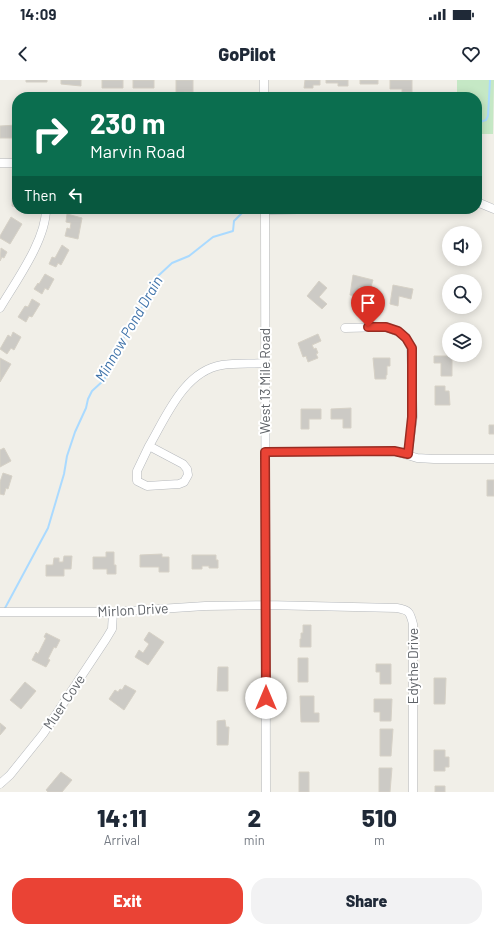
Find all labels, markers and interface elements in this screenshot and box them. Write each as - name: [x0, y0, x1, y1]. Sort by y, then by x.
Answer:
- text: 14:09: [20, 5, 56, 23]
- icon: back: [12, 43, 34, 65]
- text: GoPilot: [218, 43, 276, 65]
- icon: heart: [460, 43, 482, 65]
- text: 230 m: [90, 106, 165, 140]
- icon: right: [24, 108, 76, 160]
- text: Marvin Road: [90, 140, 185, 162]
- icon: left: [65, 184, 87, 206]
- text: Then: [24, 186, 57, 204]
- map controls: [442, 226, 482, 362]
- button: sound: [442, 226, 482, 266]
- water label: Minnow Pond Drain: [91, 272, 166, 385]
- button: search: [442, 274, 482, 314]
- pin: [351, 286, 385, 327]
- icon: arrive: [357, 292, 379, 314]
- button: layers: [442, 322, 482, 362]
- street label: West 13 Mile Road: [256, 328, 273, 434]
- street label: Mirlon Drive: [97, 599, 169, 620]
- street label: Edythe Drive: [404, 628, 421, 704]
- street label: Muer Cove: [39, 671, 88, 732]
- position arrow: [245, 677, 287, 719]
- text: 14:11: [97, 803, 147, 832]
- text: 2: [247, 803, 261, 832]
- text: 510: [362, 803, 397, 832]
- text: Arrival: [104, 832, 140, 848]
- text: min: [244, 832, 265, 848]
- text: m: [374, 832, 385, 848]
- button: Exit: [12, 878, 243, 924]
- button: Share: [251, 878, 482, 924]

